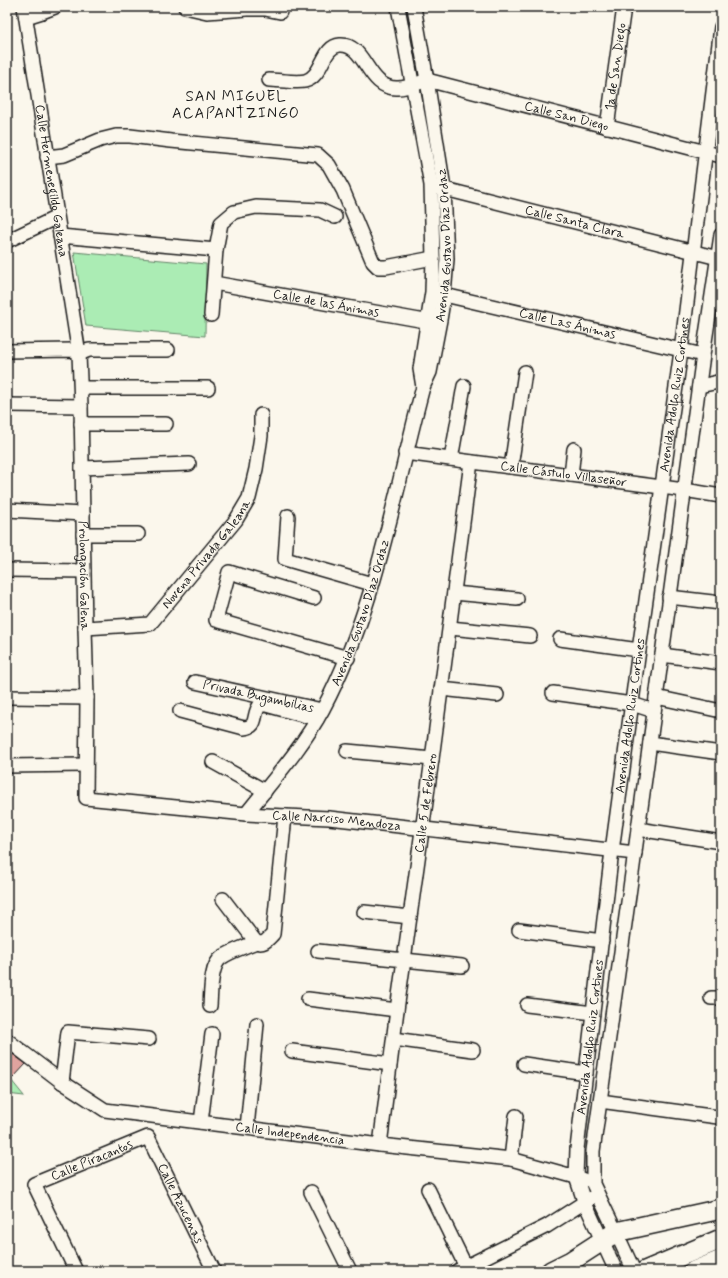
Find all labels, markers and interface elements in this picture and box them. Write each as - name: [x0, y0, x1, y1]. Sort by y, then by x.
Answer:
- street label: 1a de San Diego: [601, 22, 631, 111]
- district label: SAN MIGUEL ACAPANTZINGO: [172, 87, 300, 124]
- street label: Calle San Diego: [523, 97, 610, 135]
- street label: Calle Hermenegildo Galeana: [31, 103, 72, 258]
- street label: Avenida Gustavo Díaz Ordaz: [431, 167, 456, 323]
- street label: Calle Santa Clara: [523, 201, 626, 243]
- street label: Calle de las Ánimas: [272, 285, 381, 321]
- street label: Calle Las Ánimas: [518, 304, 617, 343]
- street label: Avenida Adolfo Ruiz Cortines: [656, 316, 694, 473]
- street label: Calle Cástulo Villaseñor: [499, 457, 628, 491]
- street label: Novena Privada Galeana: [158, 496, 255, 612]
- street label: Prolongación Galena: [74, 521, 94, 631]
- street label: Avenida Gustavo Díaz Ordaz: [327, 537, 393, 689]
- street label: Avenida Adolfo Ruiz Cortines: [611, 637, 649, 794]
- street label: Privada Bugambilias: [201, 675, 316, 717]
- street label: Calle 5 de Febrero: [411, 752, 441, 854]
- street label: Calle Narciso Mendoza: [272, 807, 402, 835]
- street label: Avenida Adolfo Ruiz Cortines: [573, 958, 608, 1116]
- street label: Calle Independencia: [235, 1118, 345, 1149]
- street label: Calle Piracantos: [48, 1136, 135, 1185]
- street label: Calle Azucenas: [154, 1160, 208, 1247]

